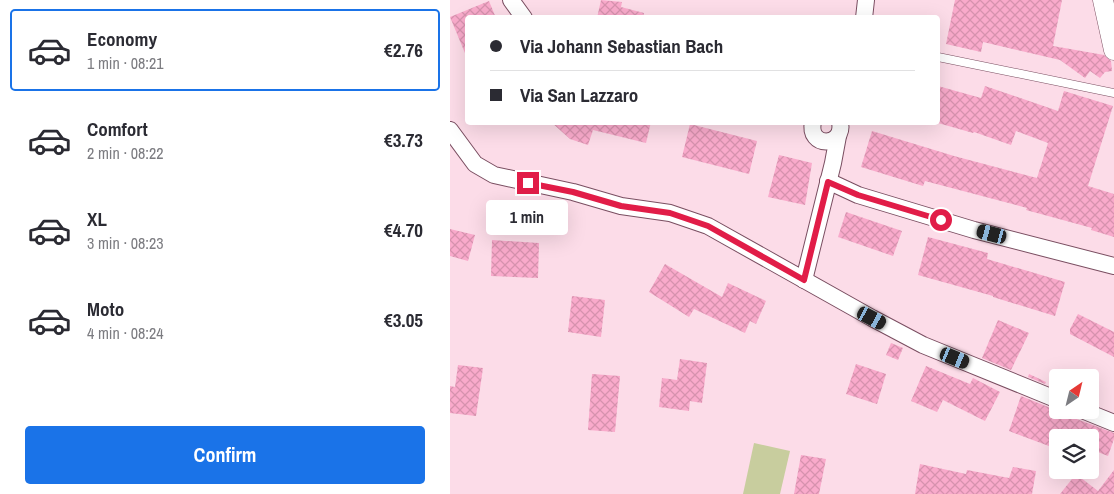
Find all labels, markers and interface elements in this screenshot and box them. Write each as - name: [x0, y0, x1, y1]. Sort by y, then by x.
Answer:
- text: Economy: [87, 26, 157, 52]
- icon: car: [27, 28, 72, 73]
- text: Via Johann Sebastian Bach: [520, 33, 723, 59]
- text: €2.76: [384, 37, 423, 63]
- text: 1 min · 08:21: [87, 52, 164, 74]
- text: Via San Lazzaro: [520, 82, 638, 108]
- text: Comfort: [87, 116, 148, 142]
- icon: car: [27, 118, 72, 163]
- text: €3.73: [384, 127, 423, 153]
- text: 2 min · 08:22: [87, 142, 164, 164]
- route end: [517, 172, 539, 194]
- callout: 1 min: [487, 200, 569, 236]
- text: XL: [87, 206, 107, 232]
- text: 1 min: [510, 206, 544, 228]
- icon: car: [27, 208, 72, 253]
- route start: [930, 209, 952, 231]
- text: €4.70: [384, 217, 423, 243]
- car: [975, 223, 1008, 245]
- text: 3 min · 08:23: [87, 232, 164, 254]
- text: Moto: [87, 296, 124, 322]
- icon: car: [27, 298, 72, 343]
- car: [855, 304, 888, 332]
- text: €3.05: [384, 307, 423, 333]
- text: 4 min · 08:24: [87, 322, 164, 344]
- car: [938, 345, 971, 371]
- north arrow: [1049, 369, 1099, 419]
- map controls: [1049, 369, 1099, 479]
- button: Confirm: [25, 426, 425, 484]
- button: layers: [1049, 429, 1099, 479]

